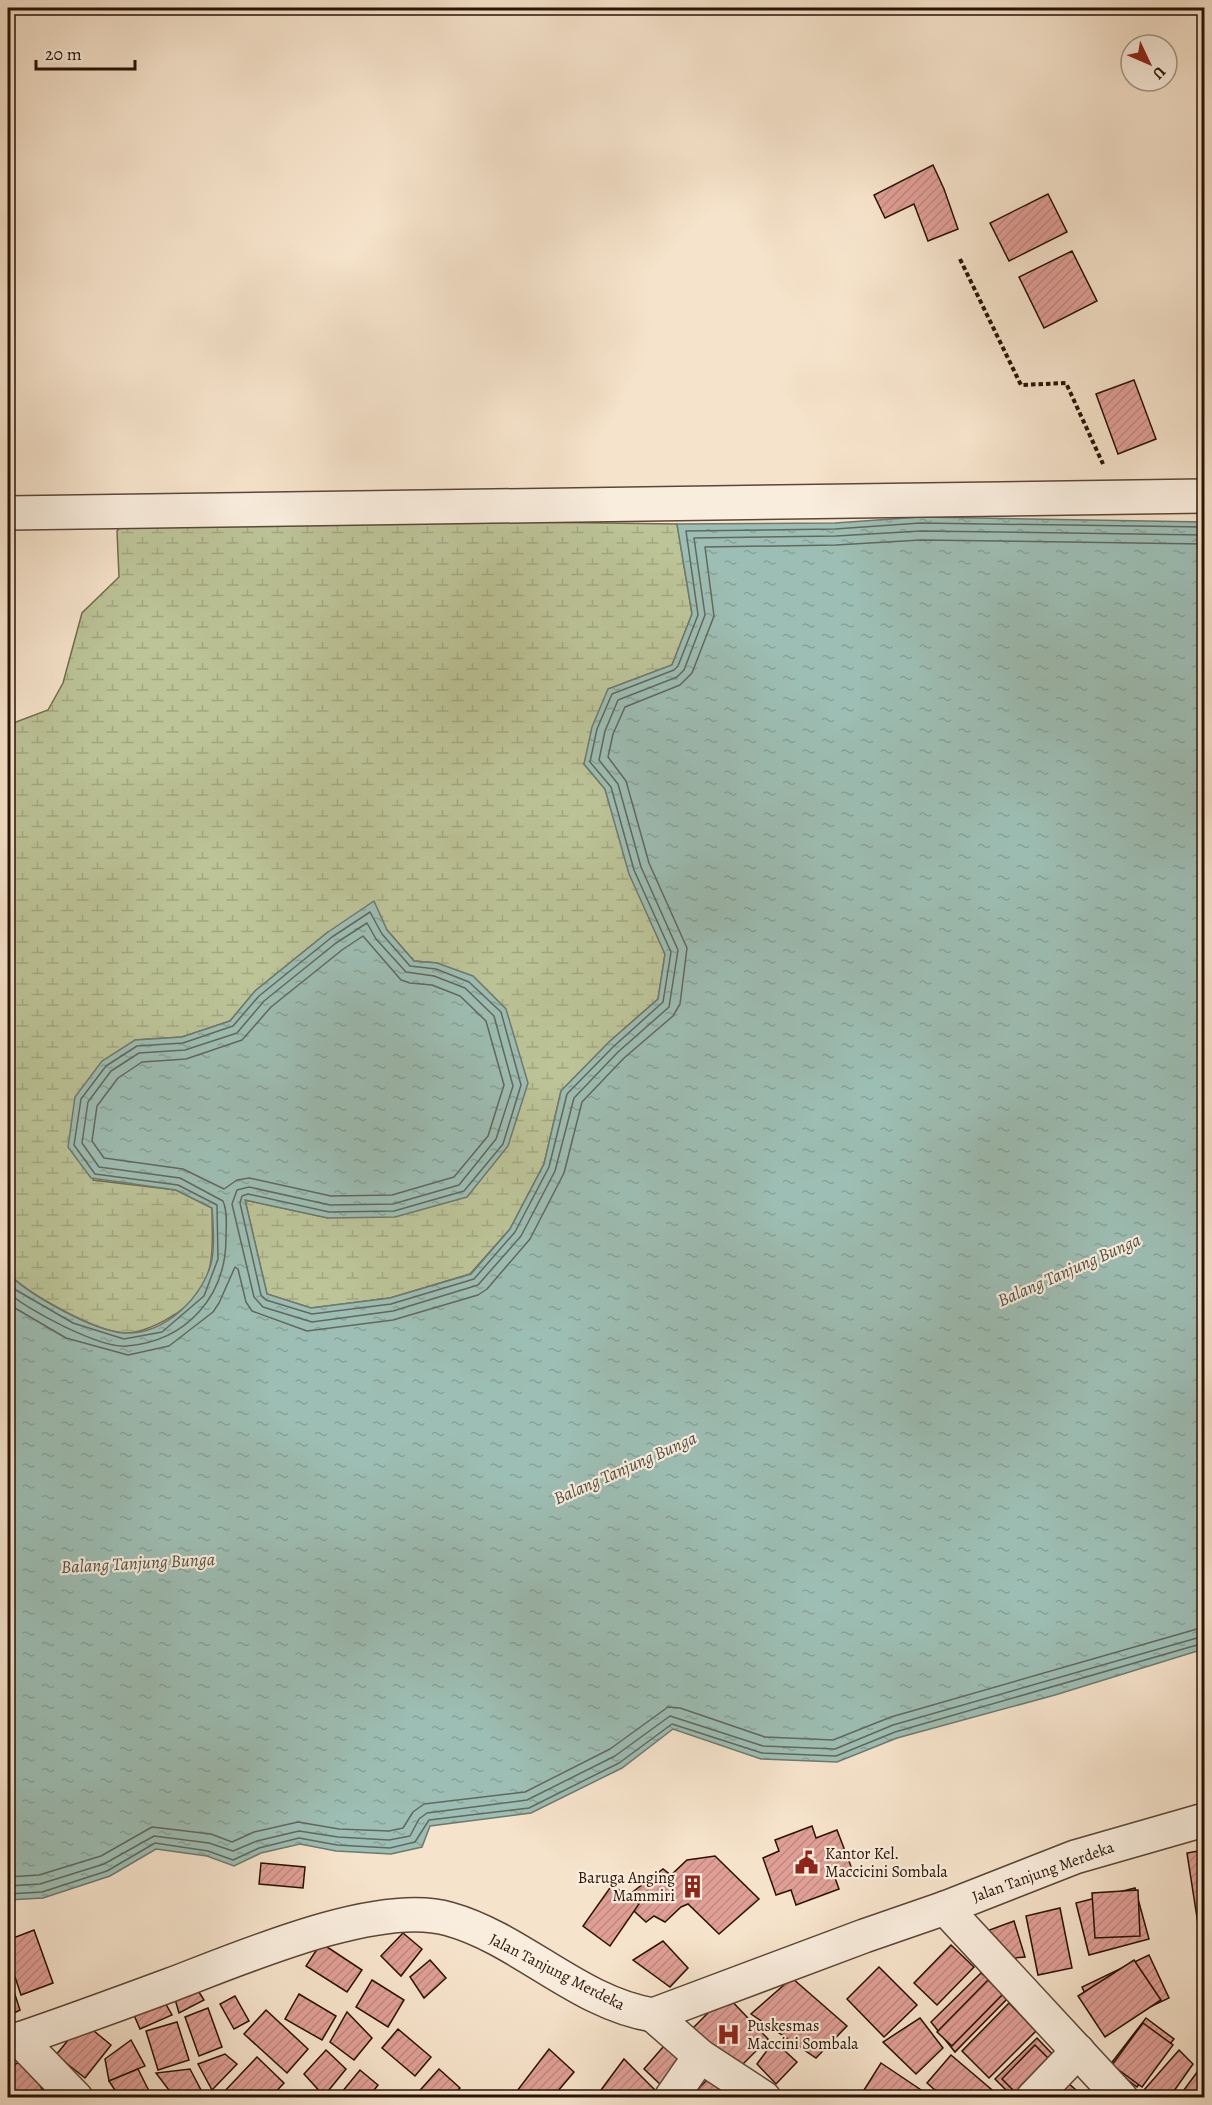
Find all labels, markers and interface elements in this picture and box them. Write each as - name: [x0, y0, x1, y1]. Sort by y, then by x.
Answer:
- scale bar: [36, 33, 135, 71]
- north arrow: [1119, 33, 1179, 93]
- text: 20 m: [45, 42, 82, 66]
- text: U: [1147, 61, 1171, 84]
- water label: Balang Tanjung Bunga: [994, 1228, 1144, 1312]
- water label: Balang Tanjung Bunga: [550, 1426, 700, 1510]
- water label: Balang Tanjung Bunga: [60, 1547, 216, 1579]
- street label: Jalan Tanjung Merdeka: [969, 1836, 1118, 1908]
- place label: Kantor Kel. Maccicini Sombala: [825, 1843, 948, 1883]
- public building icon: Kantor Kel. Maccicini Sombala: [794, 1850, 820, 1876]
- place label: Baruga Anging Mammiri: [578, 1867, 675, 1907]
- building icon: Baruga Anging Mammiri: [680, 1874, 706, 1900]
- street label: Jalan Tanjung Merdeka: [485, 1928, 629, 2016]
- place label: Puskesmas Maccini Sombala: [747, 2015, 859, 2055]
- hospital icon: Puskesmas Maccini Sombala: [716, 2022, 742, 2048]

